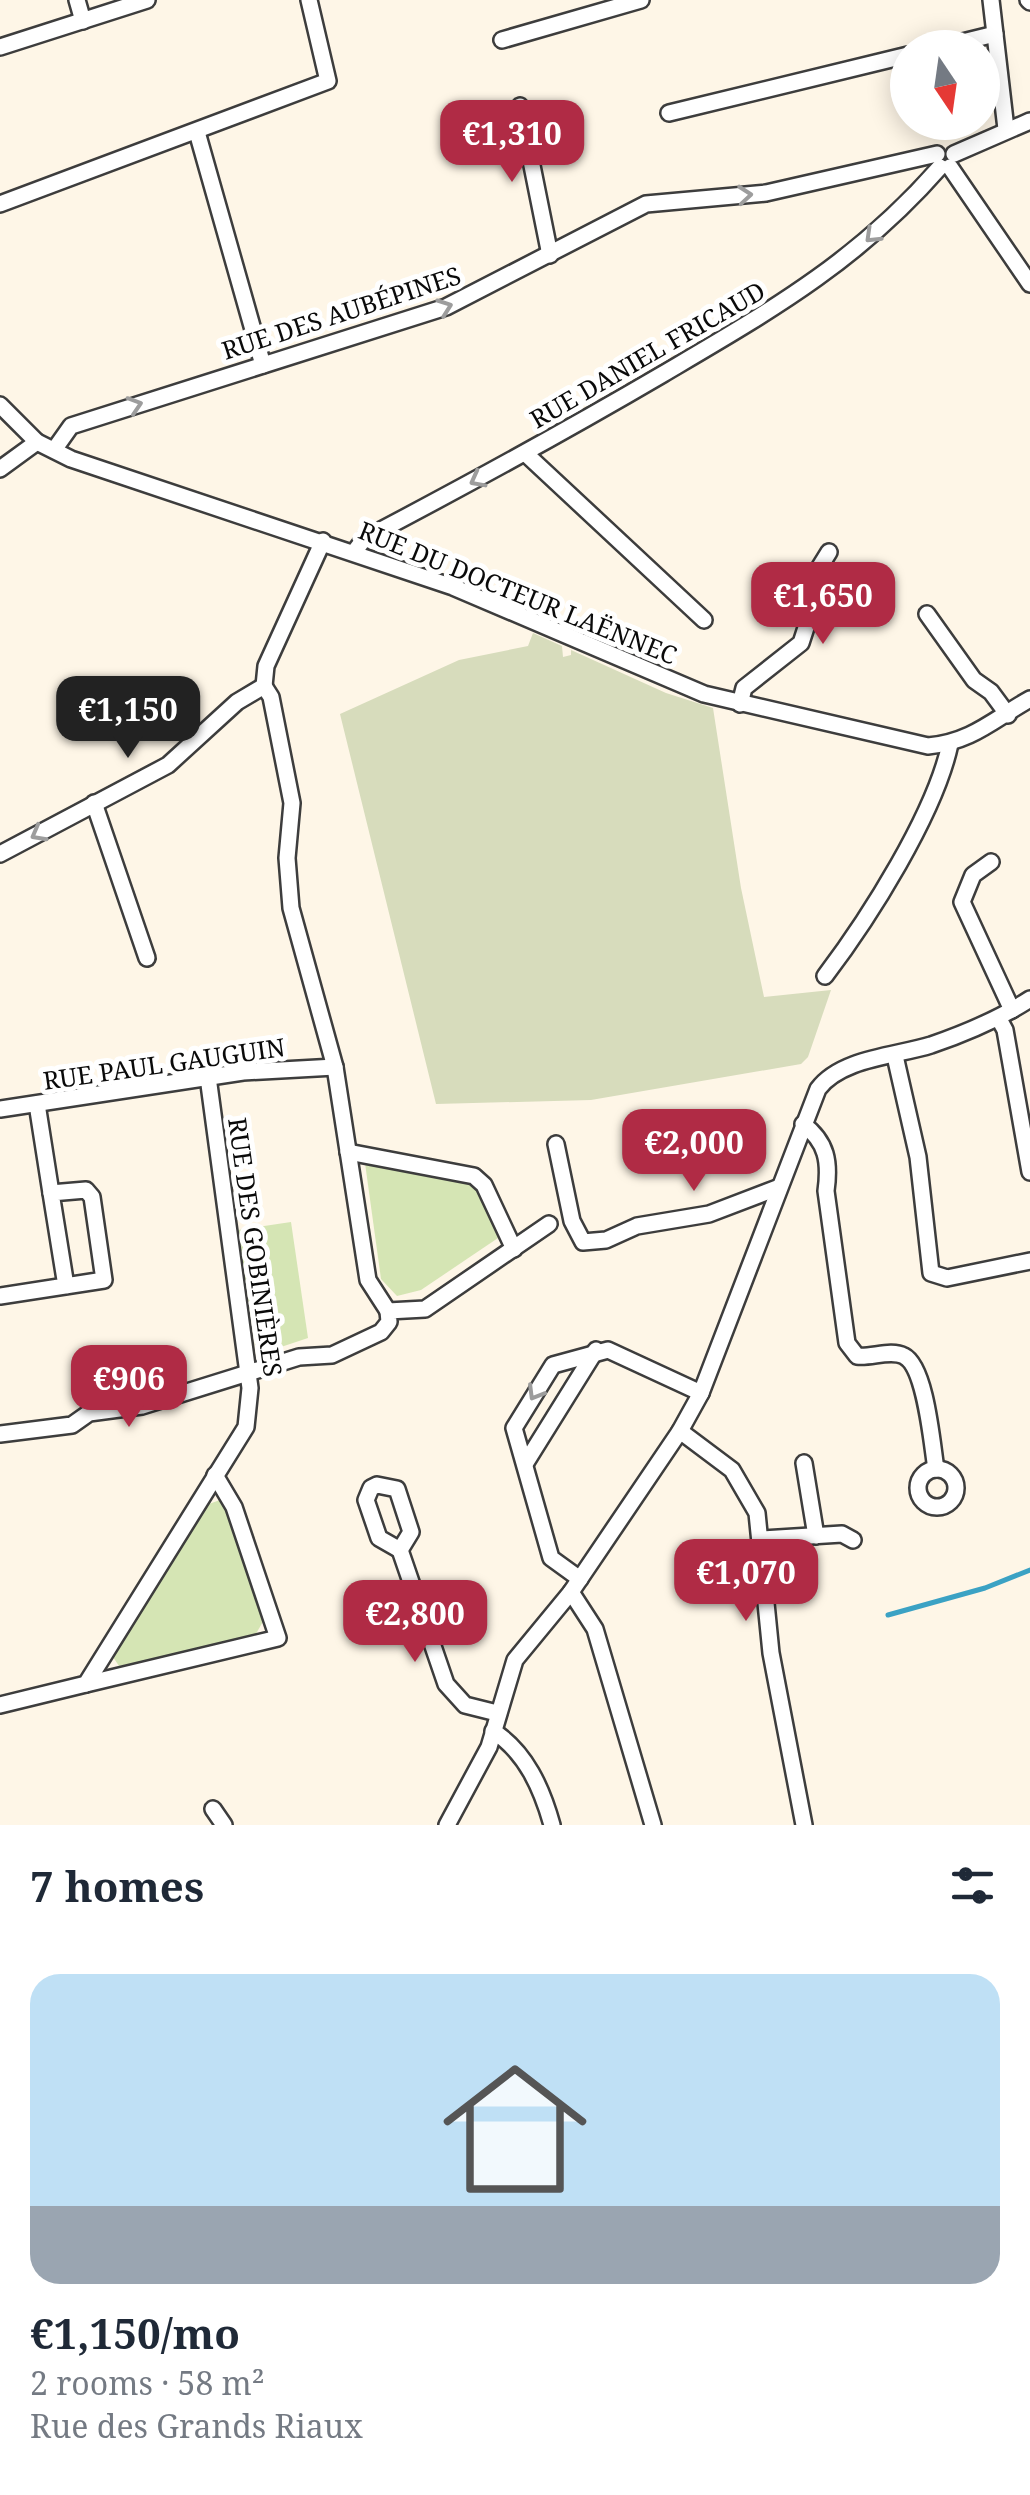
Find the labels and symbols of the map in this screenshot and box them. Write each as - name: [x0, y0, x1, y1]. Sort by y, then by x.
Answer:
- north arrow: [890, 30, 1000, 140]
- pin: €1,310: [431, 100, 593, 185]
- one-way arrow: [737, 184, 753, 206]
- one-way arrow: [865, 224, 883, 242]
- street label: RUE DES AUBÉPINES: [217, 257, 465, 367]
- street label: RUE DANIEL FRICAUD: [523, 273, 771, 435]
- one-way arrow: [435, 298, 452, 319]
- one-way arrow: [126, 397, 143, 417]
- one-way arrow: [469, 467, 487, 487]
- street label: RUE DU DOCTEUR LAËNNEC: [354, 512, 682, 672]
- pin: €1,650: [742, 562, 904, 647]
- pin: €1,150: [47, 676, 209, 761]
- one-way arrow: [30, 822, 49, 841]
- street label: RUE PAUL GAUGUIN: [41, 1029, 287, 1097]
- pin: €2,000: [613, 1109, 775, 1194]
- street label: RUE DES GOBINIÈRES: [221, 1115, 291, 1379]
- pin: €906: [70, 1345, 188, 1430]
- one-way arrow: [528, 1382, 547, 1400]
- pin: €1,070: [665, 1539, 827, 1624]
- pin: €2,800: [334, 1580, 496, 1665]

